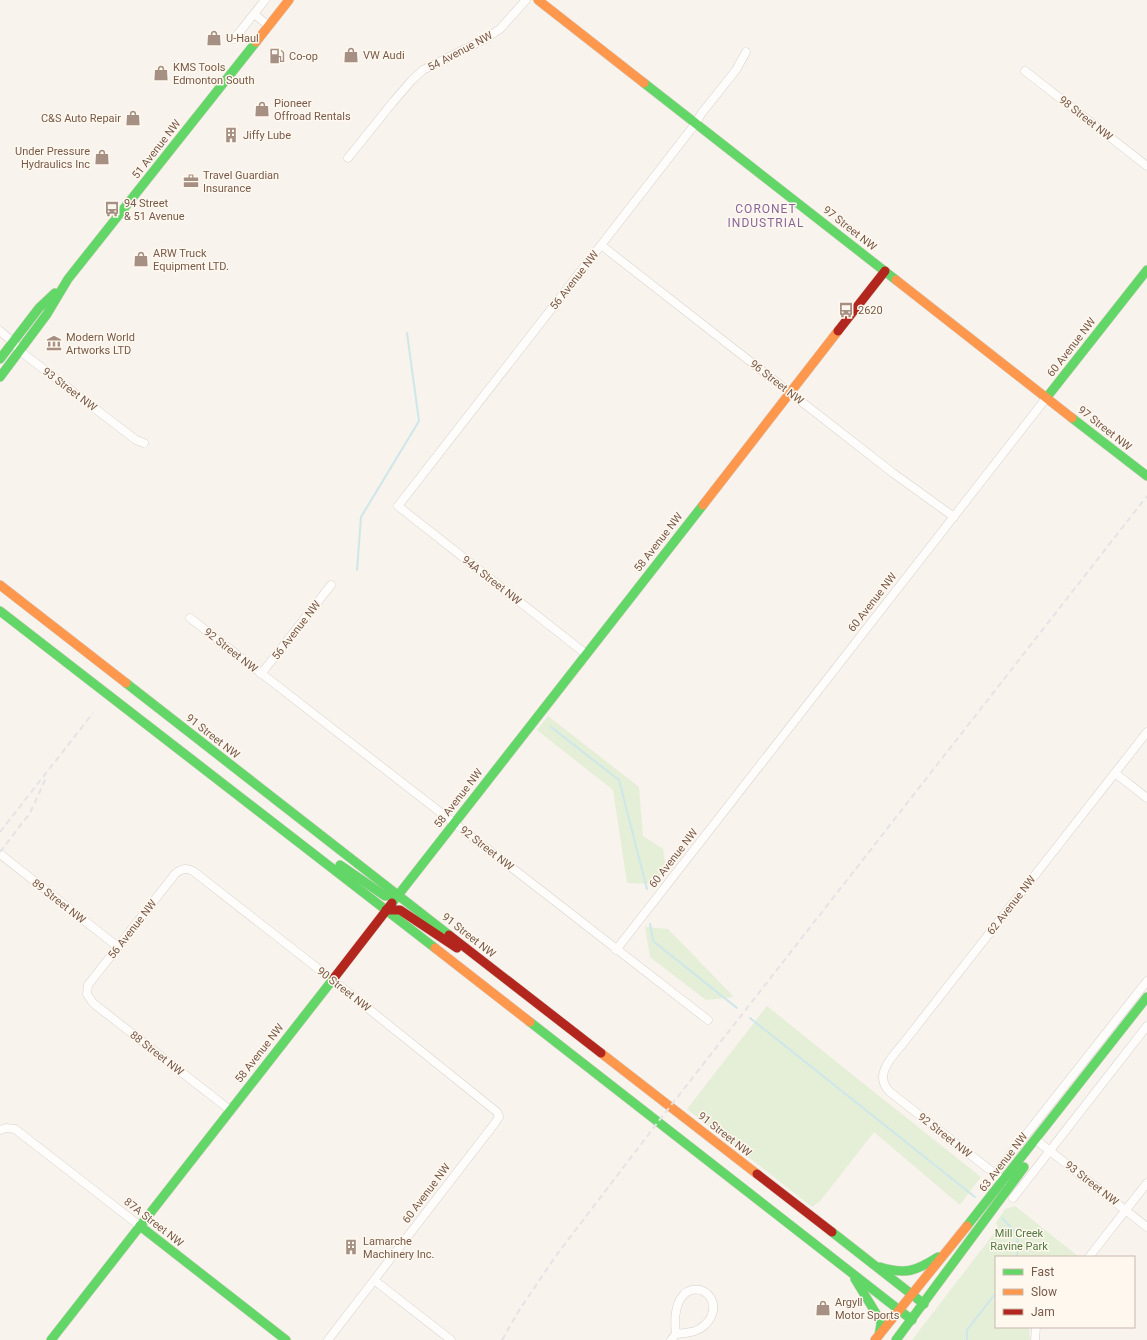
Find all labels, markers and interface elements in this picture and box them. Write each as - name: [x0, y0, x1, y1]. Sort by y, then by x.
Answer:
- shop icon: U-Haul: [205, 29, 223, 47]
- street label: 54 Avenue NW: [426, 29, 495, 74]
- place label: U-Haul: [226, 32, 259, 45]
- shop icon: VW Audi: [342, 46, 360, 64]
- fuel station icon: Co-op: [268, 47, 286, 65]
- place label: VW Audi: [363, 49, 405, 62]
- place label: Co-op: [289, 50, 318, 63]
- place label: KMS Tools Edmonton South: [173, 61, 254, 87]
- shop icon: KMS Tools Edmonton South: [152, 64, 170, 82]
- street label: 98 Street NW: [1056, 93, 1115, 144]
- place label: Pioneer Offroad Rentals: [274, 97, 351, 123]
- shop icon: Pioneer Offroad Rentals: [253, 100, 271, 118]
- shop icon: C&S Auto Repair: [124, 109, 142, 127]
- place label: C&S Auto Repair: [41, 112, 121, 125]
- street label: 51 Avenue NW: [129, 117, 184, 181]
- building icon: Jiffy Lube: [222, 126, 240, 144]
- place label: Jiffy Lube: [243, 129, 291, 142]
- place label: Under Pressure Hydraulics Inc: [15, 145, 90, 171]
- shop icon: Under Pressure Hydraulics Inc: [93, 148, 111, 166]
- place label: Travel Guardian Insurance: [203, 169, 279, 195]
- office icon: Travel Guardian Insurance: [182, 172, 200, 190]
- place label: 94 Street & 51 Avenue: [124, 197, 185, 223]
- bus stop icon: 94 Street & 51 Avenue: [103, 200, 121, 218]
- district label: CORONET INDUSTRIAL: [728, 202, 804, 230]
- street label: 97 Street NW: [820, 203, 879, 254]
- place label: ARW Truck Equipment LTD.: [153, 247, 229, 273]
- street label: 56 Avenue NW: [547, 248, 602, 312]
- shop icon: ARW Truck Equipment LTD.: [132, 250, 150, 268]
- bus stop icon: 2620: [837, 301, 855, 319]
- place label: 2620: [858, 304, 883, 317]
- street label: 60 Avenue NW: [1044, 315, 1099, 379]
- place label: Modern World Artworks LTD: [66, 331, 135, 357]
- museum icon: Modern World Artworks LTD: [45, 334, 63, 352]
- street label: 96 Street NW: [747, 357, 806, 408]
- street label: 93 Street NW: [40, 365, 100, 414]
- street label: 97 Street NW: [1075, 403, 1134, 454]
- street label: 58 Avenue NW: [631, 510, 686, 574]
- street label: 94A Street NW: [459, 553, 524, 608]
- street label: 60 Avenue NW: [845, 570, 900, 634]
- street label: 56 Avenue NW: [269, 598, 324, 662]
- street label: 92 Street NW: [201, 625, 260, 676]
- street label: 91 Street NW: [183, 711, 242, 762]
- street label: 58 Avenue NW: [431, 766, 486, 830]
- street label: 92 Street NW: [457, 823, 516, 874]
- street label: 60 Avenue NW: [646, 826, 701, 890]
- street label: 62 Avenue NW: [984, 873, 1039, 937]
- street label: 89 Street NW: [29, 876, 88, 927]
- street label: 56 Avenue NW: [105, 897, 160, 961]
- street label: 91 Street NW: [439, 910, 498, 961]
- street label: 90 Street NW: [314, 964, 373, 1015]
- street label: 58 Avenue NW: [232, 1021, 287, 1085]
- street label: 88 Street NW: [127, 1028, 186, 1079]
- street label: 91 Street NW: [695, 1109, 754, 1160]
- street label: 92 Street NW: [915, 1110, 974, 1161]
- street label: 63 Avenue NW: [976, 1130, 1031, 1194]
- street label: 93 Street NW: [1062, 1158, 1121, 1209]
- street label: 60 Avenue NW: [400, 1161, 453, 1226]
- street label: 87A Street NW: [121, 1195, 186, 1250]
- park label: Mill Creek Ravine Park: [990, 1227, 1048, 1253]
- place label: Lamarche Machinery Inc.: [363, 1235, 435, 1261]
- building icon: Lamarche Machinery Inc.: [342, 1238, 360, 1256]
- legend: [995, 1256, 1135, 1328]
- text: Fast: [1031, 1265, 1054, 1279]
- text: Slow: [1031, 1285, 1057, 1299]
- place label: Argyll Motor Sports: [835, 1296, 900, 1322]
- shop icon: Argyll Motor Sports: [814, 1299, 832, 1317]
- text: Jam: [1031, 1305, 1055, 1319]

